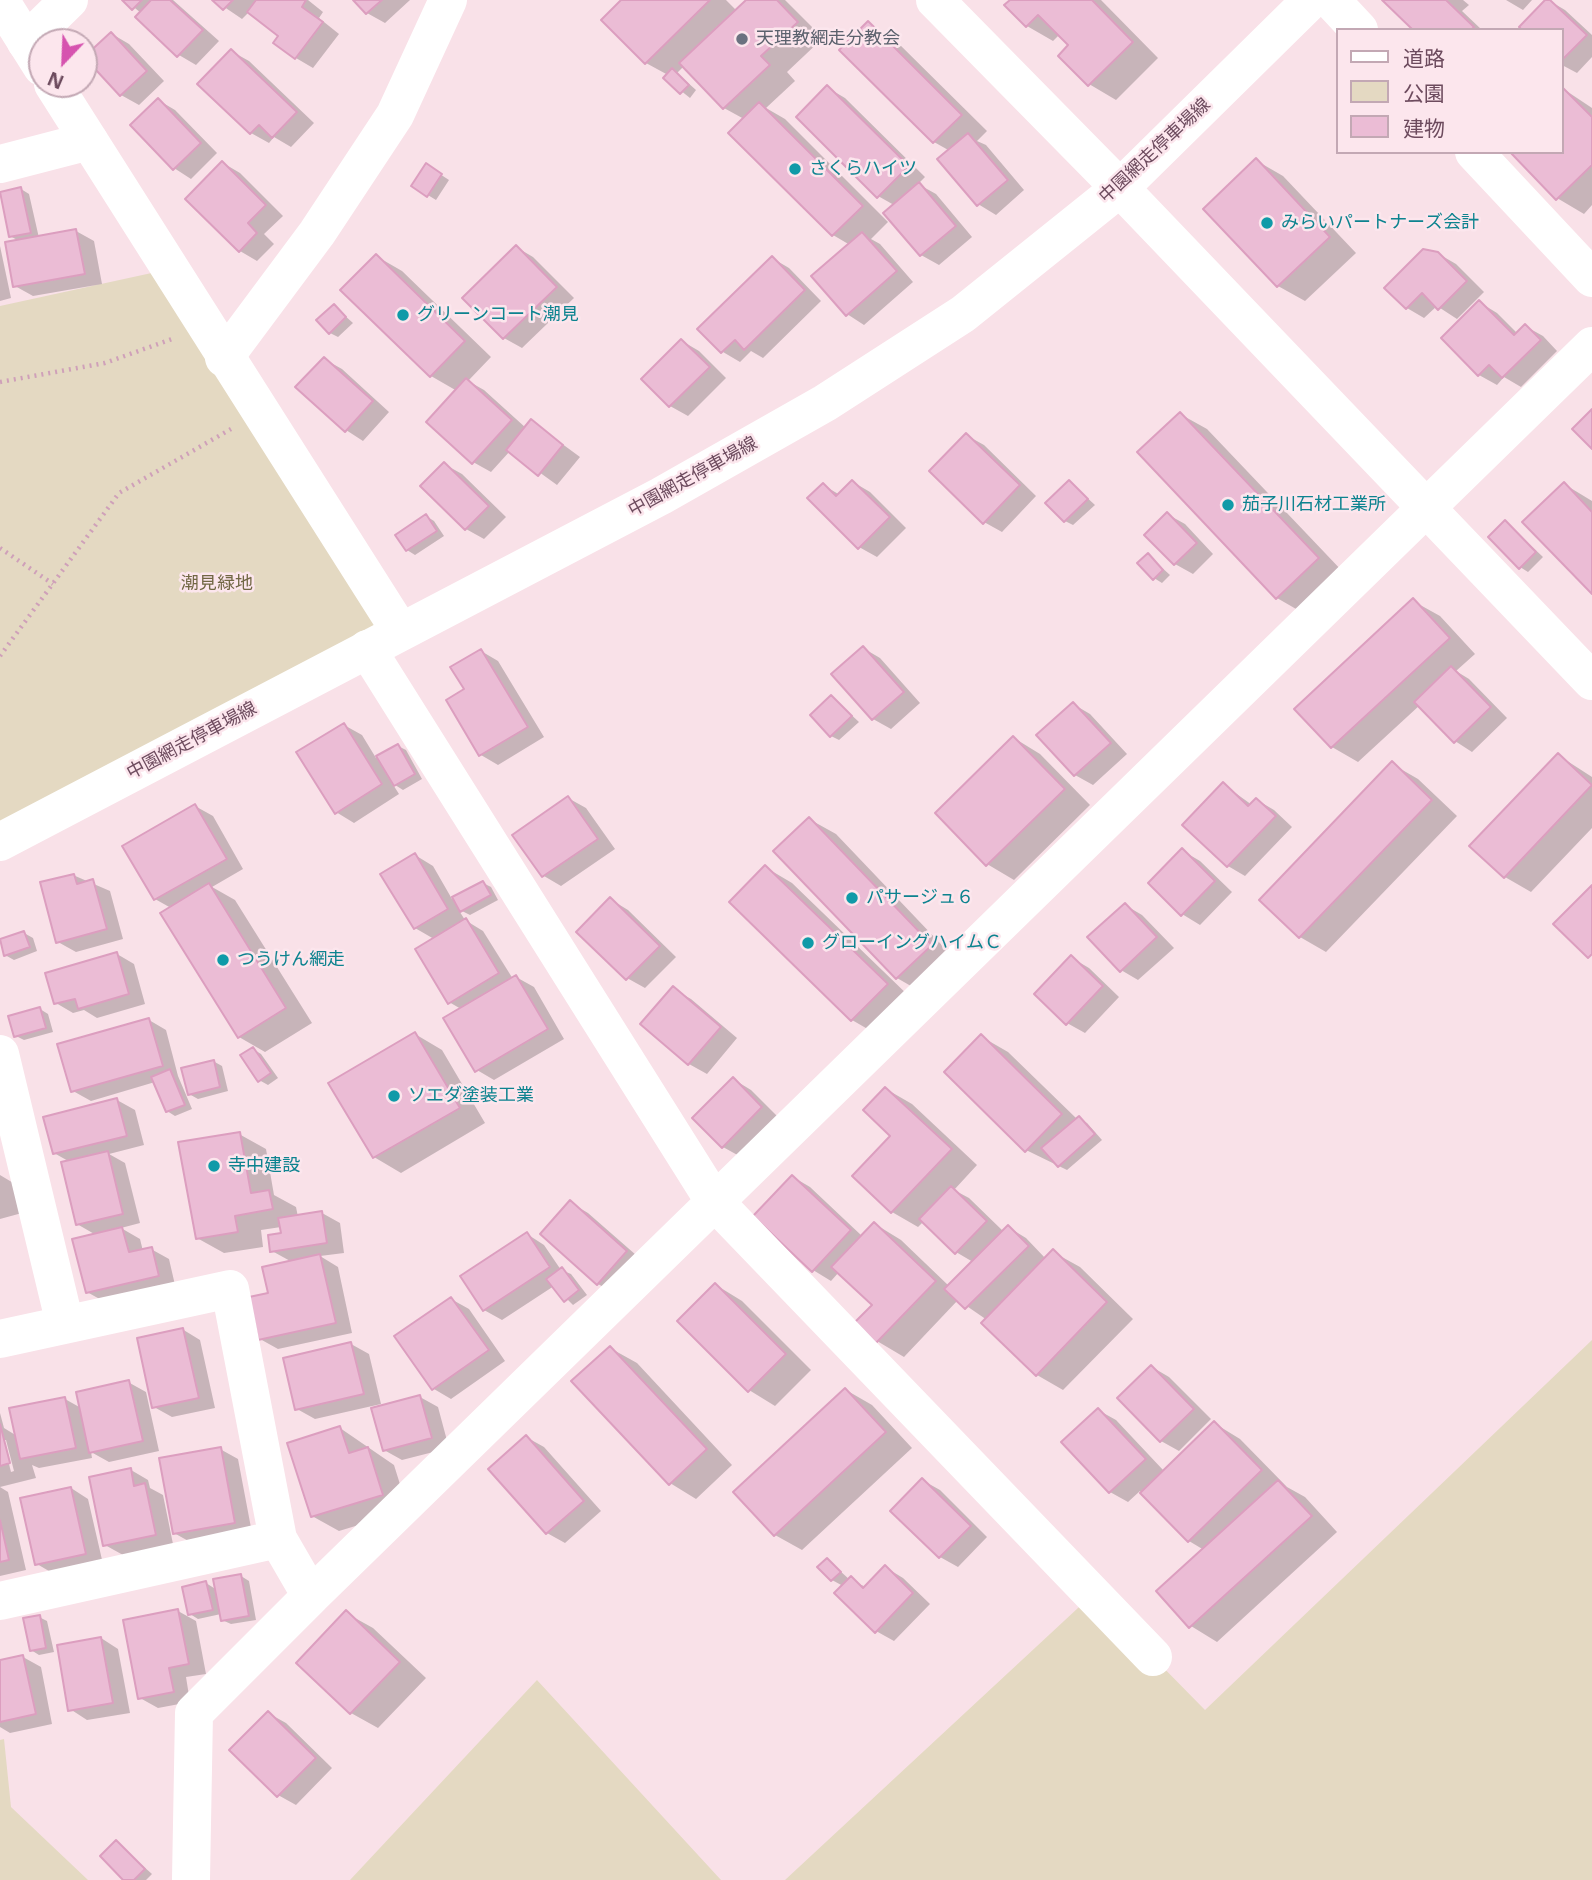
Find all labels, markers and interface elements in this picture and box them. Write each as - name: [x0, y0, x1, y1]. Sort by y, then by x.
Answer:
- north arrow: [28, 28, 98, 98]
- place label: 天理教網走分教会: [756, 28, 900, 50]
- legend: [1336, 28, 1564, 154]
- marker: 天理教網走分教会: [734, 31, 750, 47]
- text: 道路: [1403, 44, 1445, 72]
- text: N: [43, 66, 68, 95]
- text: 公園: [1403, 79, 1445, 107]
- street label: 中園網走停車場線: [1095, 94, 1215, 208]
- text: 建物: [1403, 114, 1445, 142]
- place label: さくらハイツ: [809, 158, 917, 180]
- marker: さくらハイツ: [787, 161, 803, 177]
- place label: みらいパートナーズ会計: [1281, 212, 1479, 234]
- marker: みらいパートナーズ会計: [1259, 215, 1275, 231]
- place label: グリーンコート潮見: [417, 304, 579, 326]
- marker: グリーンコート潮見: [395, 307, 411, 323]
- street label: 中園網走停車場線: [625, 433, 761, 521]
- place label: 茄子川石材工業所: [1242, 494, 1386, 516]
- marker: 茄子川石材工業所: [1220, 497, 1236, 513]
- park label: 潮見緑地: [181, 573, 253, 595]
- street label: 中園網走停車場線: [123, 698, 261, 784]
- place label: パサージュ６: [866, 887, 974, 909]
- marker: パサージュ６: [844, 890, 860, 906]
- place label: グローイングハイムＣ: [822, 932, 1002, 954]
- marker: グローイングハイムＣ: [800, 935, 816, 951]
- place label: つうけん網走: [237, 949, 345, 971]
- marker: つうけん網走: [215, 952, 231, 968]
- place label: ソエダ塗装工業: [408, 1085, 534, 1107]
- marker: ソエダ塗装工業: [386, 1088, 402, 1104]
- place label: 寺中建設: [228, 1155, 300, 1177]
- marker: 寺中建設: [206, 1158, 222, 1174]

